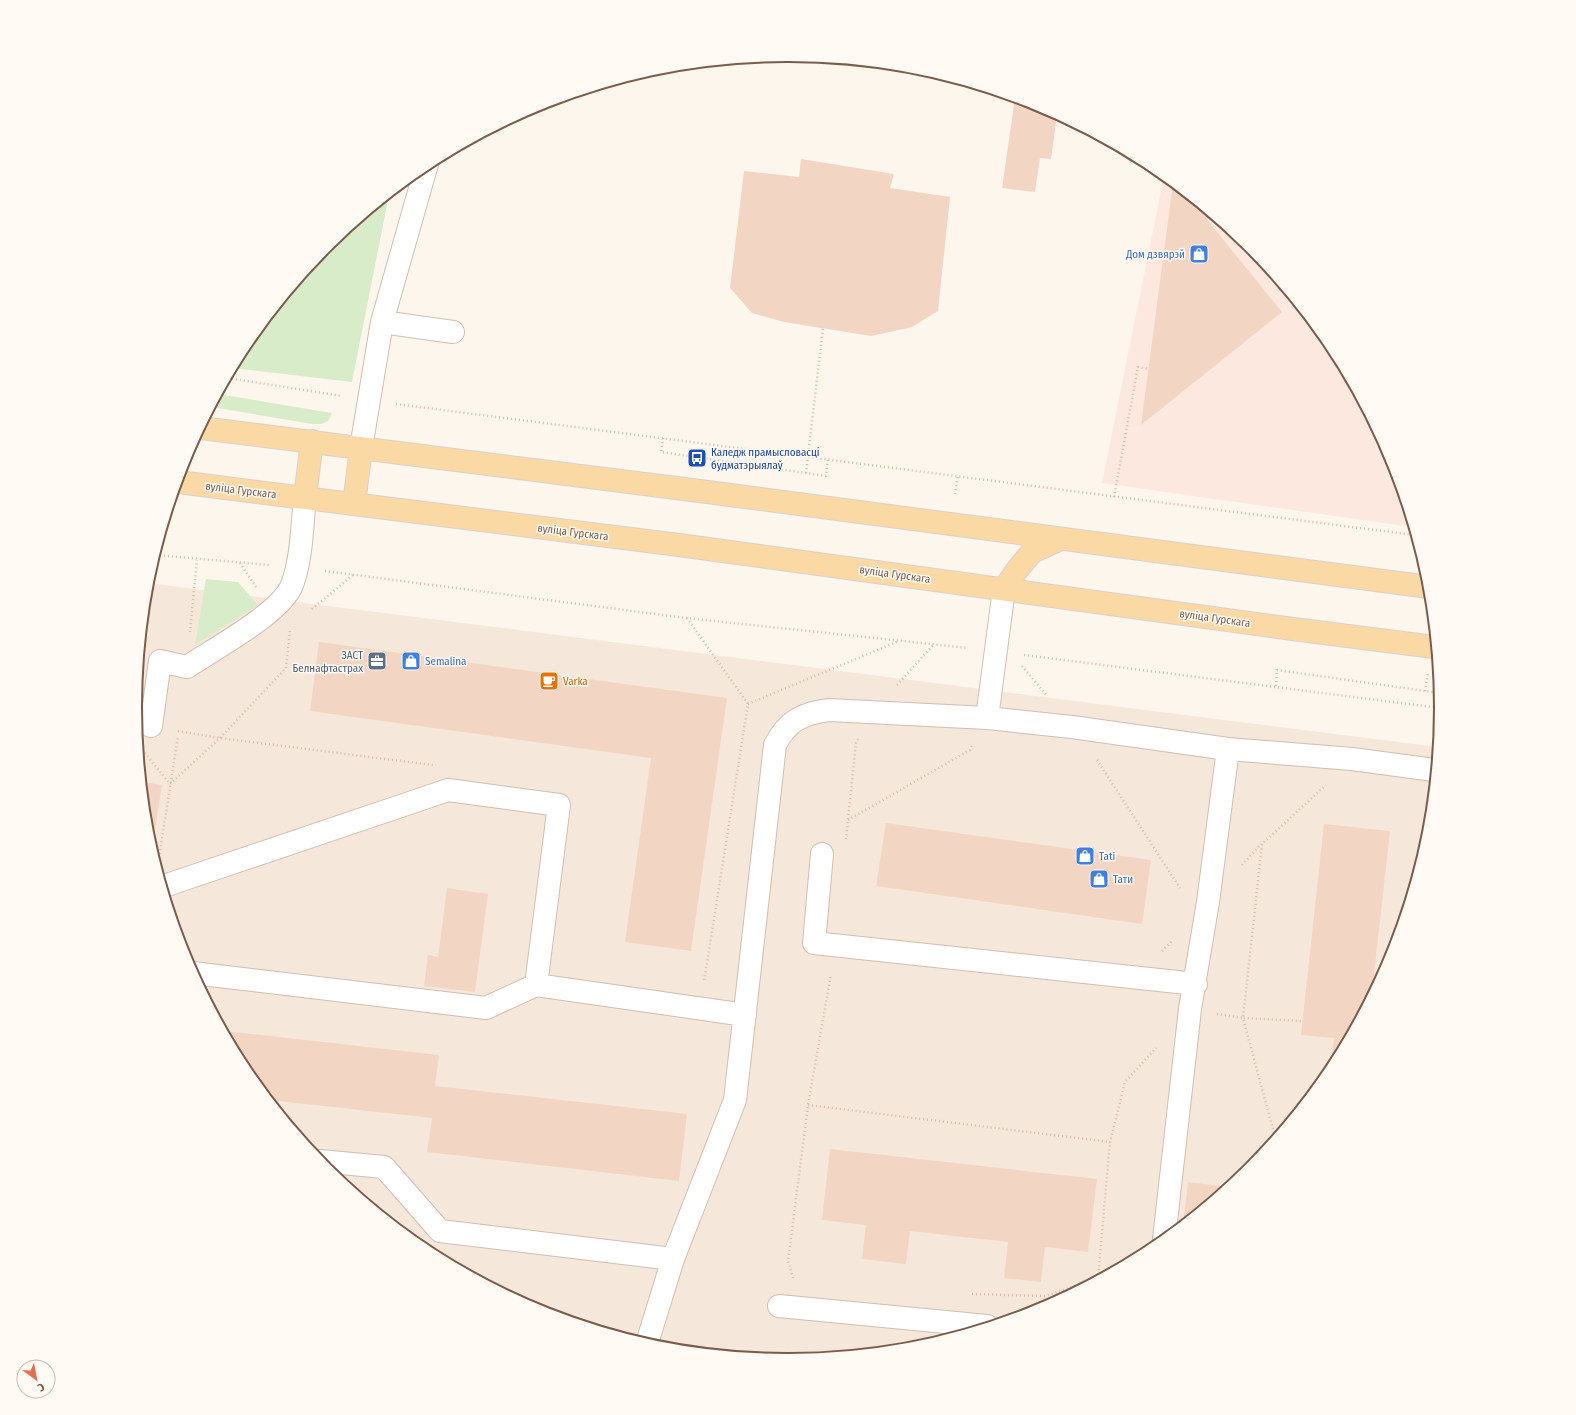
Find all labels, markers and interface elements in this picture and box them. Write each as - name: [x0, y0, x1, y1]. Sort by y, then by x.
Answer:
- shop icon: Дом дзвярэй: [1188, 243, 1210, 265]
- place label: Дом дзвярэй: [1125, 248, 1185, 261]
- place label: Каледж прамысловасці будматэрыялаў: [711, 446, 820, 472]
- bus stop icon: Каледж прамысловасці будматэрыялаў: [686, 447, 708, 469]
- street label: вуліца Гурскага: [205, 480, 277, 501]
- street label: вуліца Гурскага: [537, 522, 609, 543]
- street label: вуліца Гурскага: [859, 563, 931, 586]
- street label: вуліца Гурскага: [1179, 607, 1251, 630]
- place label: ЗАСТ Белнафтастрах: [293, 649, 364, 675]
- office icon: ЗАСТ Белнафтастрах: [366, 650, 388, 672]
- shop icon: Semalina: [400, 650, 422, 672]
- place label: Semalina: [425, 655, 467, 668]
- cafe icon: Varka: [538, 670, 560, 692]
- place label: Varka: [563, 675, 588, 688]
- shop icon: Tati: [1074, 845, 1096, 867]
- place label: Tati: [1099, 850, 1116, 863]
- shop icon: Тати: [1088, 868, 1110, 890]
- place label: Тати: [1113, 873, 1133, 886]
- north arrow: [16, 1359, 56, 1399]
- text: С: [35, 1380, 47, 1394]

